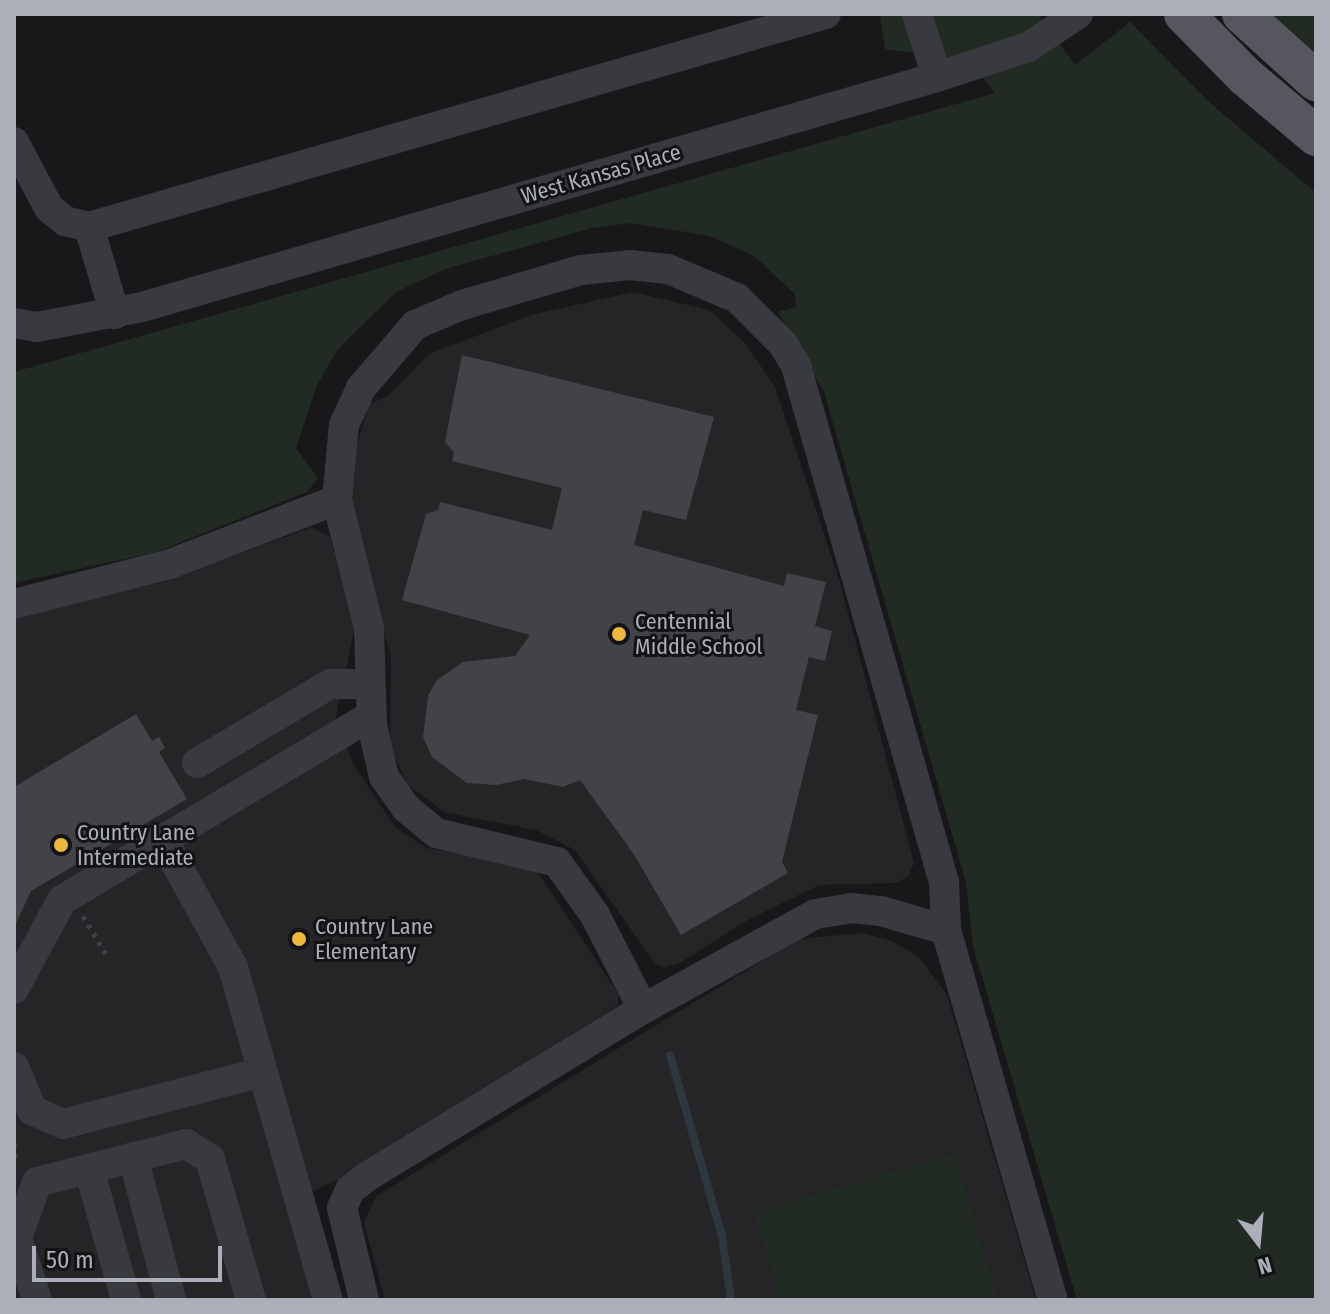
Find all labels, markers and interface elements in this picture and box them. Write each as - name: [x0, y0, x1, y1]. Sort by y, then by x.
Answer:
- street label: West Kansas Place: [518, 139, 684, 209]
- place label: Centennial Middle School: [635, 608, 762, 660]
- marker: Centennial Middle School: [610, 625, 628, 643]
- place label: Country Lane Intermediate: [77, 819, 195, 870]
- marker: Country Lane Intermediate: [52, 836, 70, 854]
- place label: Country Lane Elementary: [315, 913, 433, 964]
- marker: Country Lane Elementary: [290, 930, 308, 948]
- north arrow: [1218, 1202, 1298, 1282]
- scale bar: [36, 1230, 226, 1280]
- text: 50 m: [46, 1246, 94, 1274]
- text: N: [1255, 1251, 1275, 1280]

